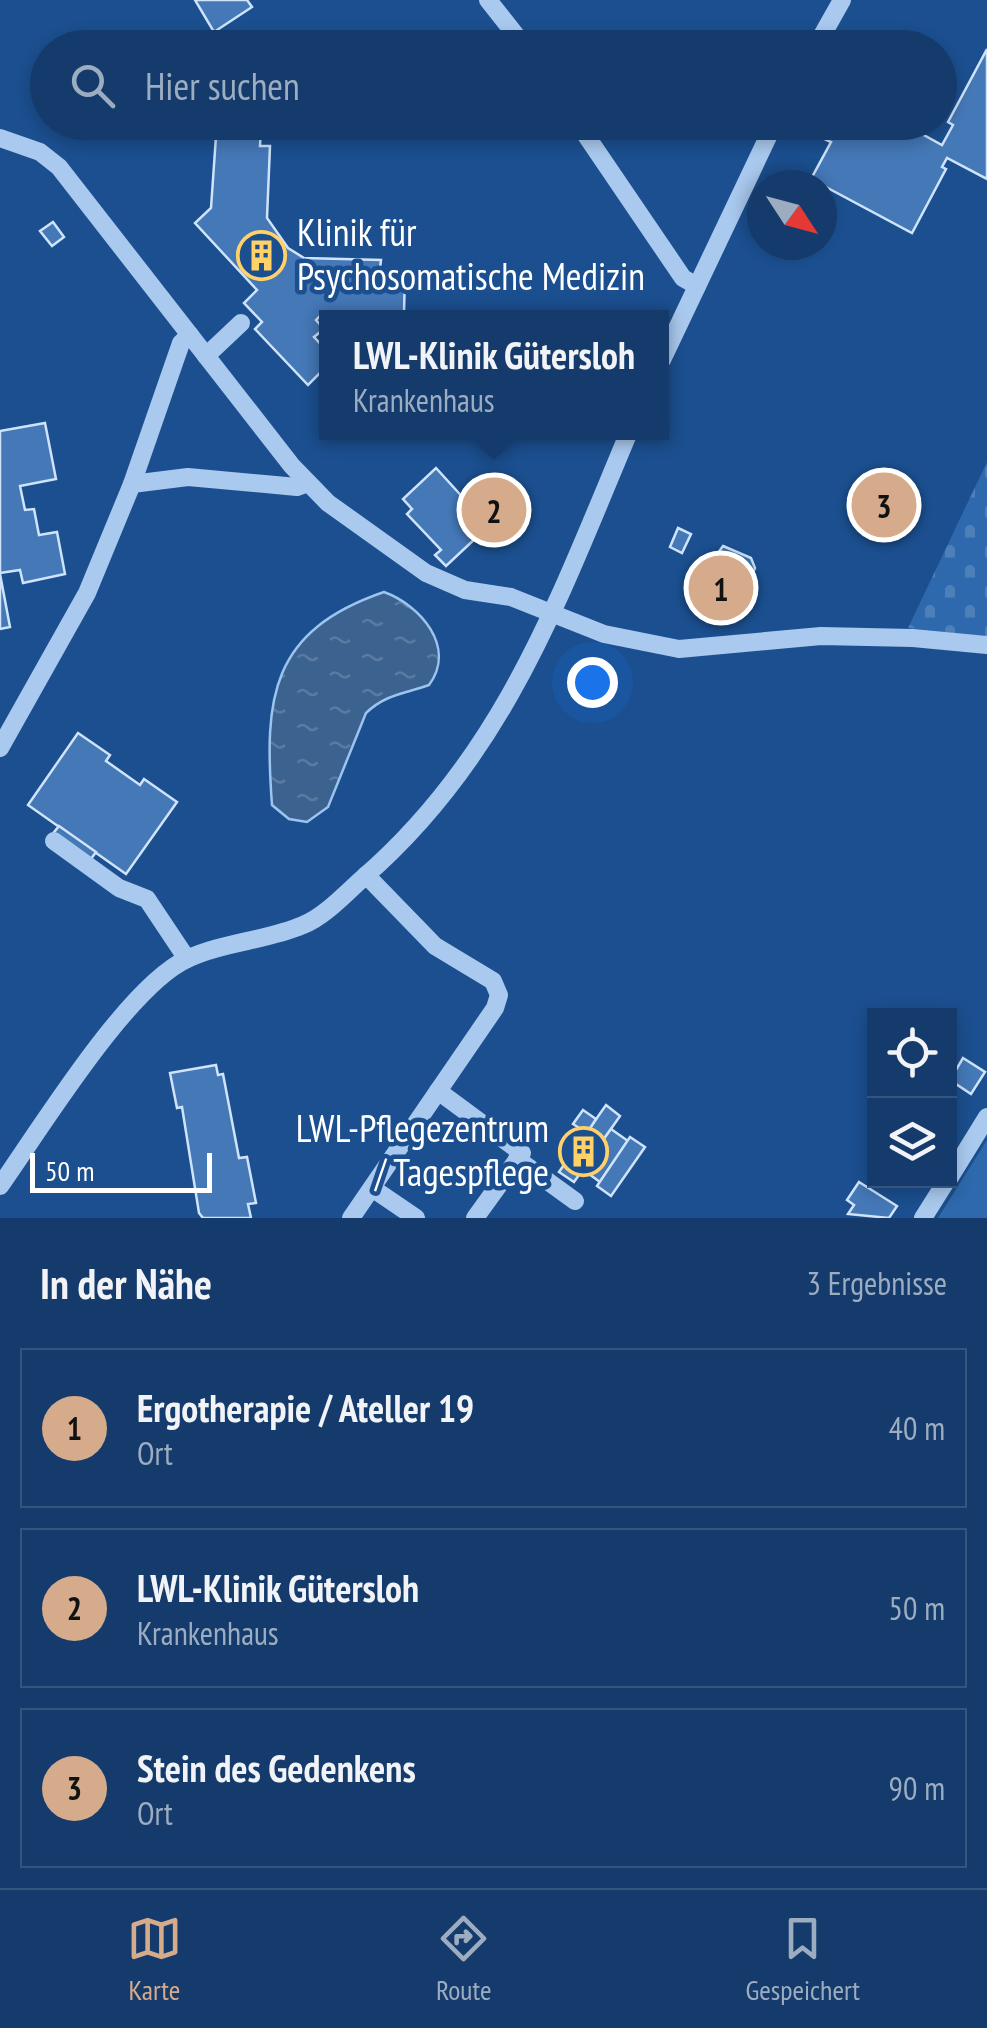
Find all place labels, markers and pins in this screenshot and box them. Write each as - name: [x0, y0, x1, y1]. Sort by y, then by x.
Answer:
- place label: Klinik für Psychosomatische Medizin: [297, 207, 645, 300]
- building icon: Klinik für Psychosomatische Medizin: [236, 229, 288, 281]
- pin: 3: [852, 468, 916, 542]
- pin: 2: [462, 472, 526, 548]
- pin: 1: [688, 550, 754, 626]
- place label: LWL-Pflegezentrum / Tagespflege: [296, 1103, 549, 1196]
- building icon: LWL-Pflegezentrum / Tagespflege: [558, 1125, 610, 1177]

